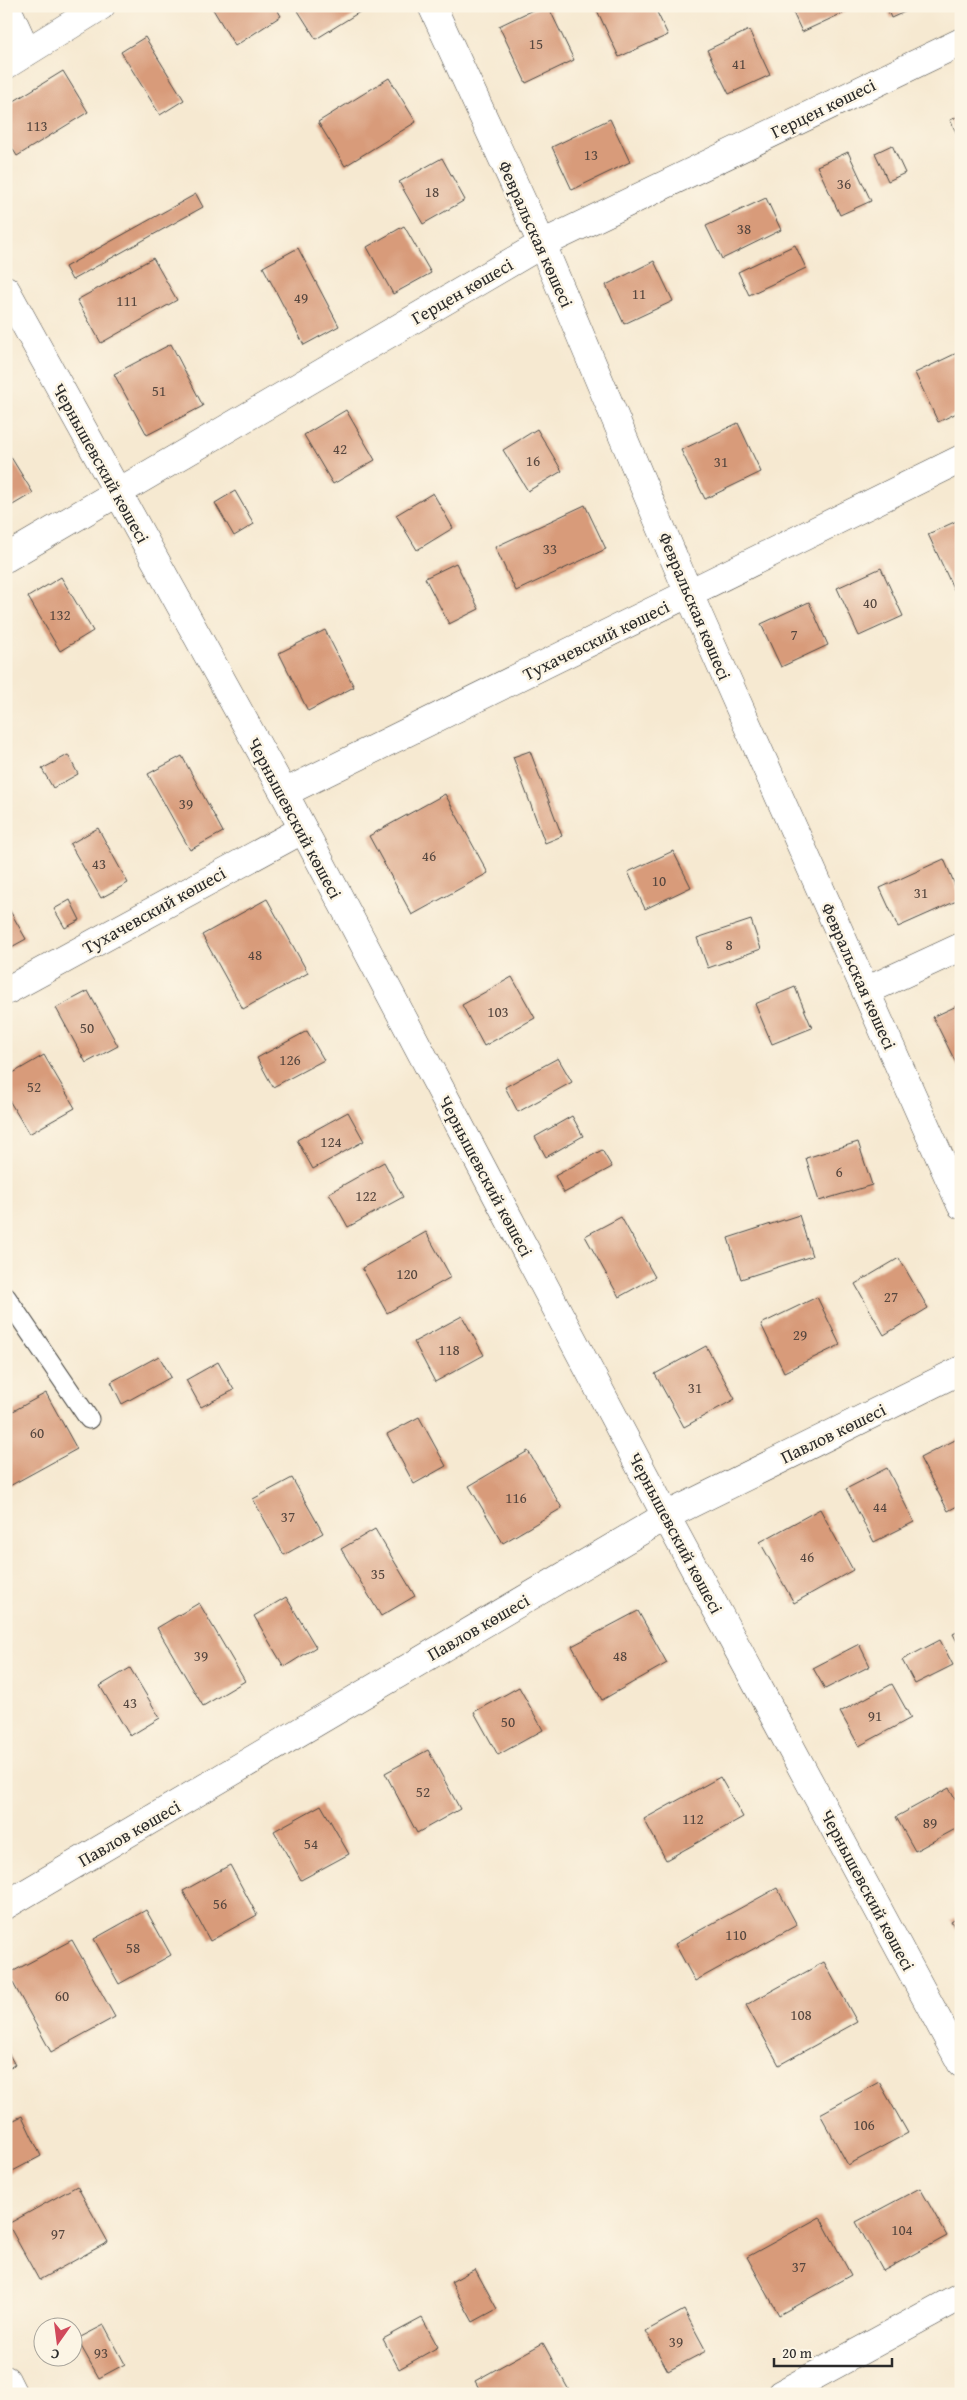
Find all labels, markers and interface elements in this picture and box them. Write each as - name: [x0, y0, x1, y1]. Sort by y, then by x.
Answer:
- house number: 15: [529, 33, 543, 54]
- house number: 41: [732, 53, 746, 74]
- street label: Герцен көшесі: [766, 71, 880, 145]
- house number: 113: [26, 115, 48, 136]
- house number: 13: [584, 144, 598, 165]
- street label: Февральская көшесі: [491, 156, 581, 312]
- house number: 36: [837, 173, 851, 194]
- house number: 18: [425, 181, 439, 202]
- house number: 38: [737, 218, 751, 239]
- street label: Герцен көшесі: [406, 251, 518, 331]
- house number: 11: [632, 283, 646, 304]
- house number: 49: [294, 287, 308, 308]
- house number: 111: [116, 290, 138, 311]
- street label: Чернышевский көшесі: [46, 378, 156, 548]
- house number: 51: [152, 380, 166, 401]
- house number: 42: [333, 438, 347, 459]
- house number: 16: [526, 450, 540, 471]
- house number: 31: [714, 451, 728, 472]
- street label: Февральская көшесі: [652, 528, 738, 684]
- house number: 33: [543, 538, 557, 559]
- house number: 40: [863, 592, 877, 613]
- street label: Тухачевский көшесі: [518, 593, 674, 687]
- house number: 132: [49, 604, 71, 625]
- house number: 7: [790, 624, 798, 645]
- street label: Чернышевский көшесі: [241, 732, 349, 904]
- house number: 39: [179, 793, 193, 814]
- house number: 46: [422, 845, 436, 866]
- house number: 43: [92, 853, 106, 874]
- street label: Тухачевский көшесі: [77, 859, 231, 961]
- house number: 10: [652, 870, 666, 891]
- house number: 31: [914, 882, 928, 903]
- street label: Февральская көшесі: [814, 898, 904, 1054]
- house number: 8: [725, 934, 733, 955]
- house number: 48: [248, 944, 262, 965]
- house number: 103: [487, 1001, 509, 1022]
- house number: 50: [80, 1017, 94, 1038]
- house number: 126: [279, 1049, 301, 1070]
- house number: 52: [27, 1076, 41, 1097]
- street label: Чернышевский көшесі: [432, 1090, 540, 1262]
- house number: 124: [320, 1131, 342, 1152]
- house number: 6: [835, 1161, 843, 1182]
- house number: 122: [355, 1185, 377, 1206]
- house number: 120: [396, 1263, 418, 1284]
- house number: 27: [884, 1286, 898, 1307]
- house number: 29: [793, 1324, 807, 1345]
- house number: 118: [438, 1339, 460, 1360]
- house number: 31: [688, 1377, 702, 1398]
- street label: Павлов көшесі: [776, 1396, 890, 1470]
- house number: 60: [30, 1422, 44, 1443]
- street label: Чернышевский көшесі: [622, 1447, 730, 1619]
- house number: 116: [505, 1487, 527, 1508]
- house number: 44: [873, 1496, 887, 1517]
- house number: 37: [281, 1506, 295, 1527]
- house number: 46: [800, 1546, 814, 1567]
- house number: 35: [371, 1563, 385, 1584]
- street label: Павлов көшесі: [422, 1587, 534, 1667]
- house number: 39: [194, 1645, 208, 1666]
- house number: 48: [613, 1645, 627, 1666]
- house number: 43: [123, 1692, 137, 1713]
- house number: 91: [868, 1705, 882, 1726]
- house number: 50: [501, 1711, 515, 1732]
- house number: 52: [416, 1781, 430, 1802]
- street label: Павлов көшесі: [73, 1793, 185, 1873]
- street label: Чернышевский көшесі: [814, 1804, 922, 1976]
- house number: 112: [682, 1808, 704, 1829]
- house number: 89: [923, 1812, 937, 1833]
- house number: 54: [304, 1833, 318, 1854]
- house number: 56: [213, 1893, 227, 1914]
- house number: 110: [725, 1924, 747, 1945]
- house number: 58: [126, 1937, 140, 1958]
- house number: 60: [55, 1985, 69, 2006]
- house number: 108: [790, 2004, 812, 2025]
- house number: 106: [853, 2114, 875, 2135]
- house number: 104: [891, 2219, 913, 2240]
- house number: 97: [51, 2223, 65, 2244]
- house number: 37: [792, 2256, 806, 2277]
- north arrow: [32, 2318, 82, 2368]
- house number: 39: [669, 2331, 683, 2352]
- scale bar: [774, 2335, 892, 2367]
- house number: 93: [94, 2342, 108, 2363]
- text: 20 m: [782, 2342, 813, 2363]
- text: С: [49, 2344, 61, 2365]

